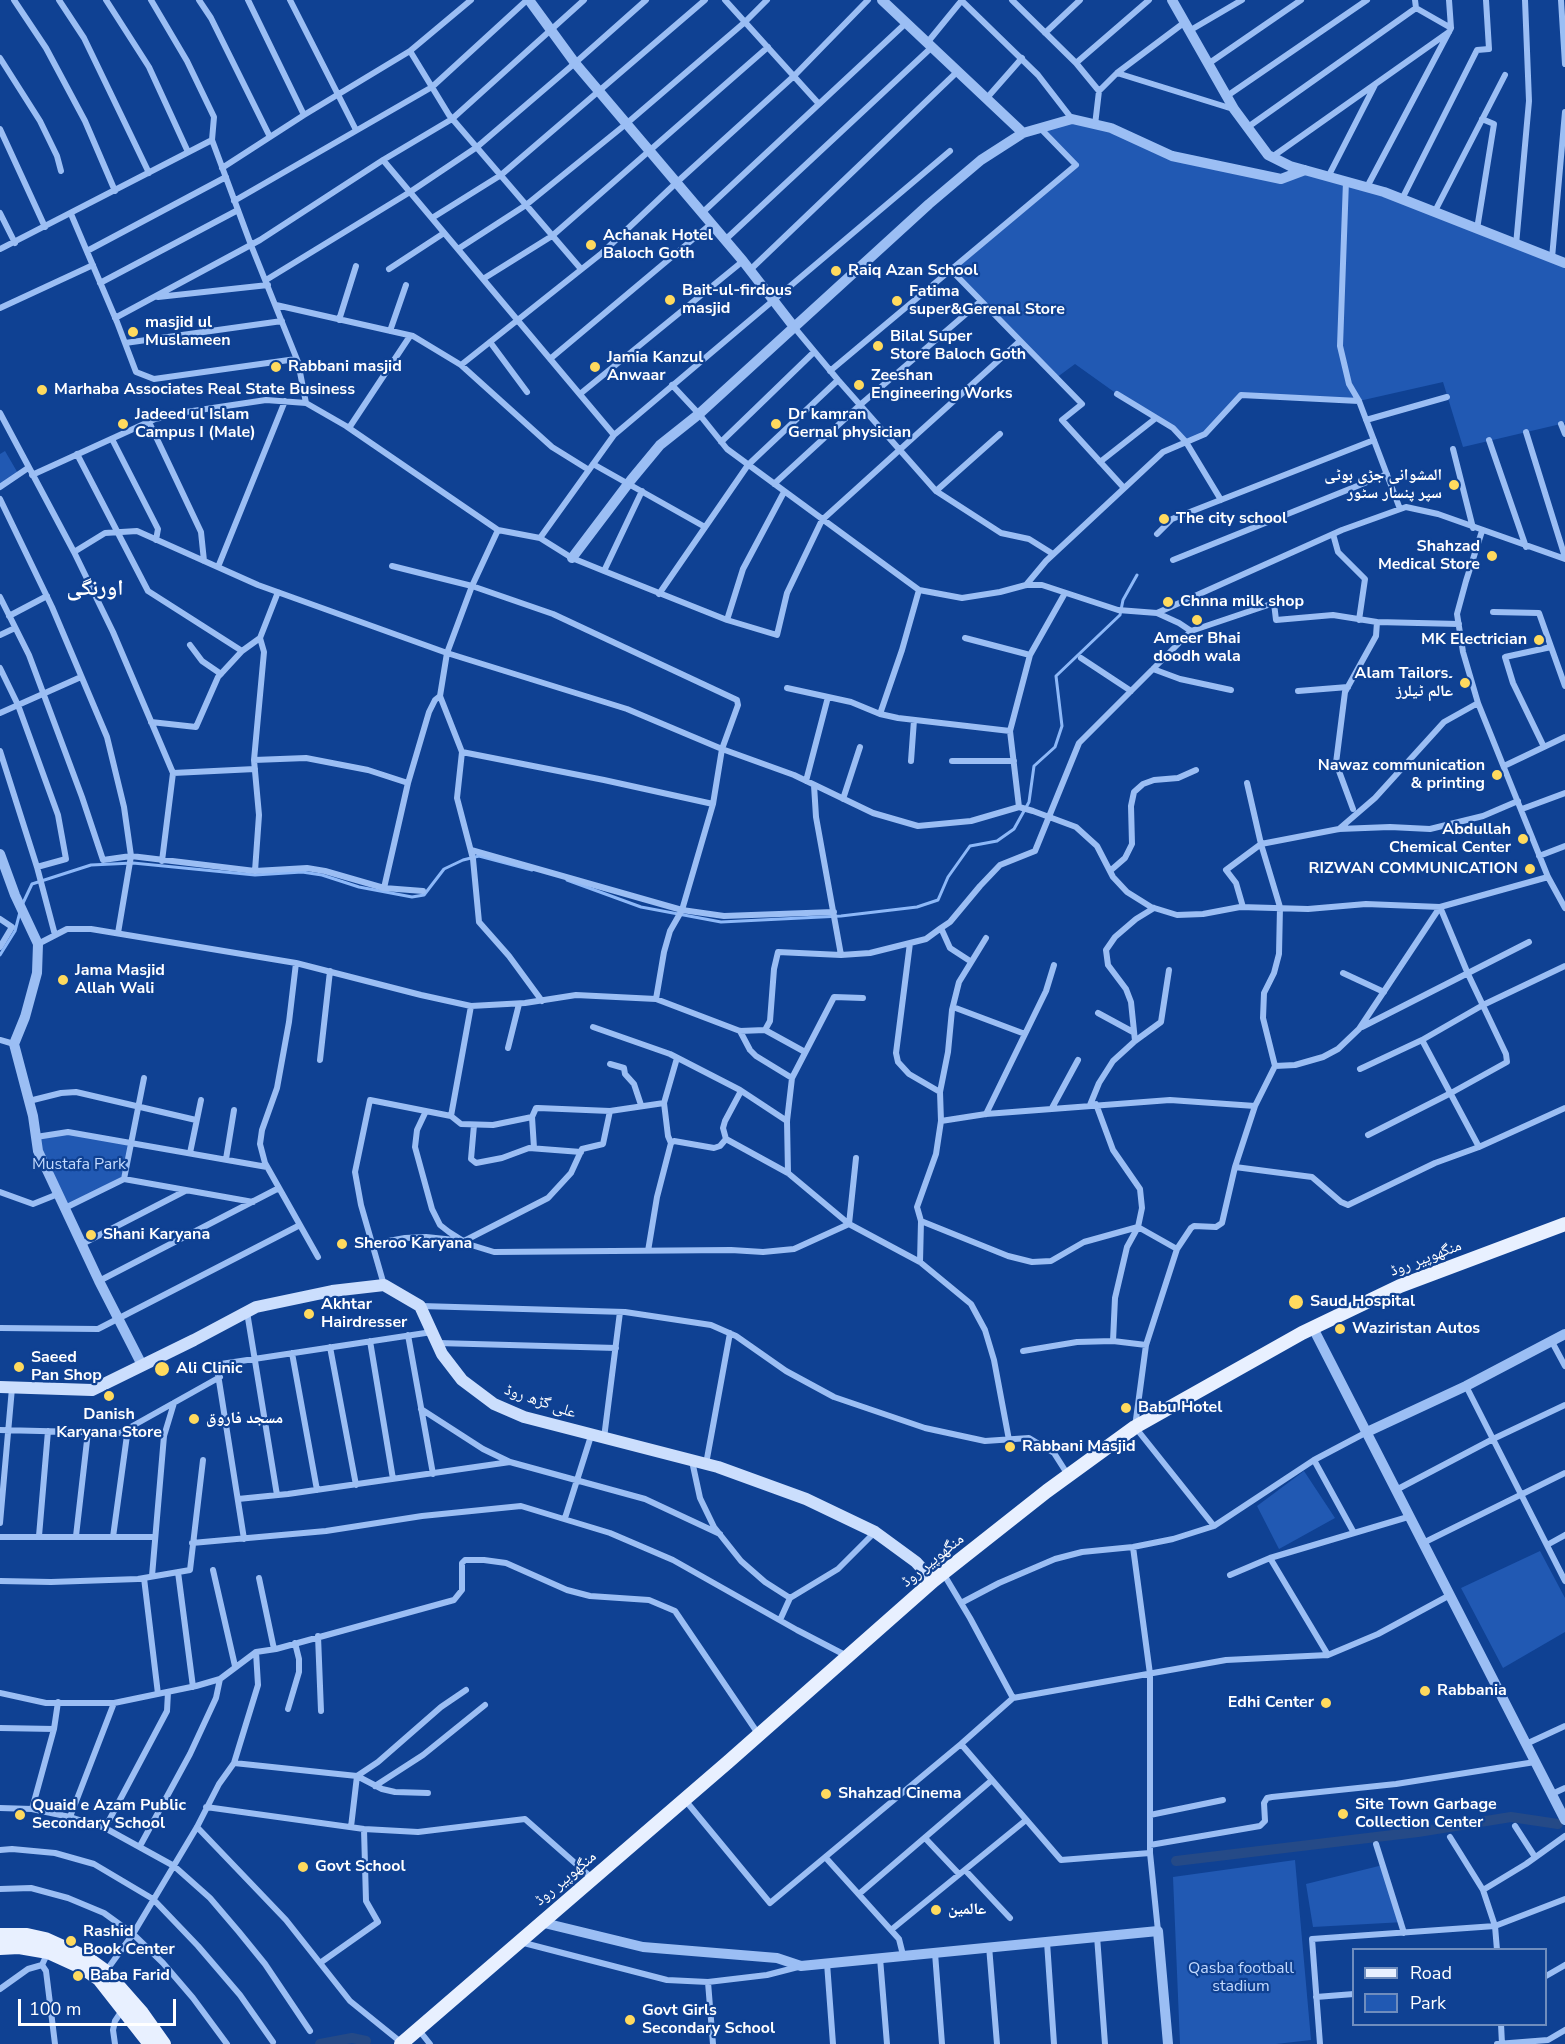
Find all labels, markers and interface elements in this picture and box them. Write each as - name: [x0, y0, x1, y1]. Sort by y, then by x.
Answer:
- place label: Achanak Hotel Baloch Goth: [603, 226, 713, 264]
- marker: Achanak Hotel Baloch Goth: [584, 238, 598, 252]
- place label: Raiq Azan School: [848, 261, 978, 281]
- marker: Raiq Azan School: [829, 264, 843, 278]
- place label: Bait-ul-firdous masjid: [682, 281, 792, 319]
- place label: Fatima super&Gerenal Store: [909, 282, 1065, 320]
- marker: Bait-ul-firdous masjid: [663, 293, 677, 307]
- marker: Fatima super&Gerenal Store: [890, 294, 904, 308]
- place label: masjid ul Muslameen: [145, 313, 231, 351]
- marker: masjid ul Muslameen: [126, 325, 140, 339]
- place label: Bilal Super Store Baloch Goth: [890, 327, 1026, 365]
- marker: Bilal Super Store Baloch Goth: [871, 339, 885, 353]
- place label: Jamia Kanzul Anwaar: [607, 348, 703, 386]
- place label: Rabbani masjid: [288, 357, 402, 377]
- marker: Rabbani masjid: [269, 360, 283, 374]
- marker: Jamia Kanzul Anwaar: [588, 360, 602, 374]
- place label: Zeeshan Engineering Works: [871, 366, 1013, 404]
- marker: Zeeshan Engineering Works: [852, 378, 866, 392]
- place label: Marhaba Associates Real State Business: [54, 380, 355, 400]
- marker: Marhaba Associates Real State Business: [35, 383, 49, 397]
- place label: Jadeed ul Islam Campus I (Male): [135, 405, 256, 443]
- place label: Dr kamran Gernal physician: [788, 405, 911, 443]
- marker: Jadeed ul Islam Campus I (Male): [116, 417, 130, 431]
- marker: Dr kamran Gernal physician: [769, 417, 783, 431]
- place label: المشوانی جڑی بوٹی سپر پنسار سٹور: [1324, 466, 1442, 504]
- marker: المشوانی جڑی بوٹی سپر پنسار سٹور: [1447, 478, 1461, 492]
- place label: The city school: [1176, 509, 1287, 529]
- marker: The city school: [1157, 512, 1171, 526]
- place label: Shahzad Medical Store: [1378, 537, 1480, 575]
- marker: Shahzad Medical Store: [1485, 549, 1499, 563]
- district label: اورنگی: [67, 577, 123, 603]
- place label: Chnna milk shop: [1180, 592, 1304, 612]
- marker: Chnna milk shop: [1161, 595, 1175, 609]
- marker: Ameer Bhai doodh wala: [1190, 613, 1204, 627]
- place label: Ameer Bhai doodh wala: [1153, 629, 1241, 667]
- place label: MK Electrician: [1421, 630, 1527, 650]
- marker: MK Electrician: [1532, 633, 1546, 647]
- place label: Alam Tailors۔ عالم ٹیلرز: [1354, 664, 1453, 702]
- marker: Alam Tailors۔ عالم ٹیلرز: [1458, 676, 1472, 690]
- place label: Nawaz communication & printing: [1318, 756, 1485, 794]
- marker: Nawaz communication & printing: [1490, 768, 1504, 782]
- place label: Abdullah Chemical Center: [1389, 820, 1511, 858]
- marker: Abdullah Chemical Center: [1516, 832, 1530, 846]
- place label: RIZWAN COMMUNICATION: [1309, 859, 1518, 879]
- marker: RIZWAN COMMUNICATION: [1523, 862, 1537, 876]
- place label: Jama Masjid Allah Wali: [75, 961, 165, 999]
- marker: Jama Masjid Allah Wali: [56, 973, 70, 987]
- park label: Mustafa Park: [32, 1155, 126, 1175]
- place label: Shani Karyana: [103, 1225, 210, 1245]
- marker: Shani Karyana: [84, 1228, 98, 1242]
- place label: Sheroo Karyana: [354, 1234, 472, 1254]
- marker: Sheroo Karyana: [335, 1237, 349, 1251]
- street label: منگھوپیر روڈ: [1388, 1237, 1464, 1281]
- place label: Saud Hospital: [1310, 1292, 1415, 1312]
- marker: Saud Hospital: [1287, 1293, 1305, 1311]
- place label: Akhtar Hairdresser: [321, 1295, 407, 1333]
- marker: Akhtar Hairdresser: [302, 1307, 316, 1321]
- place label: Waziristan Autos: [1352, 1319, 1480, 1339]
- marker: Waziristan Autos: [1333, 1322, 1347, 1336]
- place label: Saeed Pan Shop: [31, 1348, 102, 1386]
- place label: Ali Clinic: [176, 1359, 242, 1379]
- marker: Saeed Pan Shop: [12, 1360, 26, 1374]
- marker: Ali Clinic: [153, 1360, 171, 1378]
- street label: علی گڑھ روڈ: [502, 1381, 578, 1423]
- marker: Danish Karyana Store: [102, 1389, 116, 1403]
- place label: Babu Hotel: [1138, 1398, 1222, 1418]
- marker: Babu Hotel: [1119, 1401, 1133, 1415]
- place label: Danish Karyana Store: [56, 1405, 162, 1443]
- place label: مسجد فاروق: [206, 1409, 283, 1429]
- marker: مسجد فاروق: [187, 1412, 201, 1426]
- place label: Rabbani Masjid: [1022, 1437, 1136, 1457]
- marker: Rabbani Masjid: [1003, 1440, 1017, 1454]
- street label: منگھوپیر روڈ: [898, 1530, 968, 1592]
- place label: Rabbania: [1437, 1681, 1507, 1701]
- marker: Rabbania: [1418, 1684, 1432, 1698]
- place label: Edhi Center: [1228, 1693, 1314, 1713]
- marker: Edhi Center: [1319, 1696, 1333, 1710]
- place label: Shahzad Cinema: [838, 1784, 962, 1804]
- marker: Shahzad Cinema: [819, 1787, 833, 1801]
- place label: Site Town Garbage Collection Center: [1355, 1795, 1497, 1833]
- place label: Quaid e Azam Public Secondary School: [32, 1796, 186, 1834]
- marker: Site Town Garbage Collection Center: [1336, 1807, 1350, 1821]
- marker: Quaid e Azam Public Secondary School: [13, 1808, 27, 1822]
- street label: منگھوپیر روڈ: [531, 1848, 601, 1910]
- place label: Govt School: [315, 1857, 406, 1877]
- marker: Govt School: [296, 1860, 310, 1874]
- place label: عالمین: [948, 1900, 986, 1920]
- marker: عالمین: [929, 1903, 943, 1917]
- place label: Rashid Book Center: [83, 1922, 175, 1960]
- marker: Rashid Book Center: [64, 1934, 78, 1948]
- legend: [1352, 1948, 1547, 2026]
- park label: Qasba football stadium: [1188, 1959, 1294, 1997]
- text: Road: [1410, 1961, 1452, 1985]
- place label: Baba Farid: [90, 1966, 170, 1986]
- marker: Baba Farid: [71, 1969, 85, 1983]
- scale bar: [21, 1987, 178, 2025]
- text: Park: [1410, 1991, 1446, 2015]
- text: 100 m: [29, 1997, 81, 2021]
- place label: Govt Girls Secondary School: [642, 2001, 775, 2039]
- marker: Govt Girls Secondary School: [623, 2013, 637, 2027]

